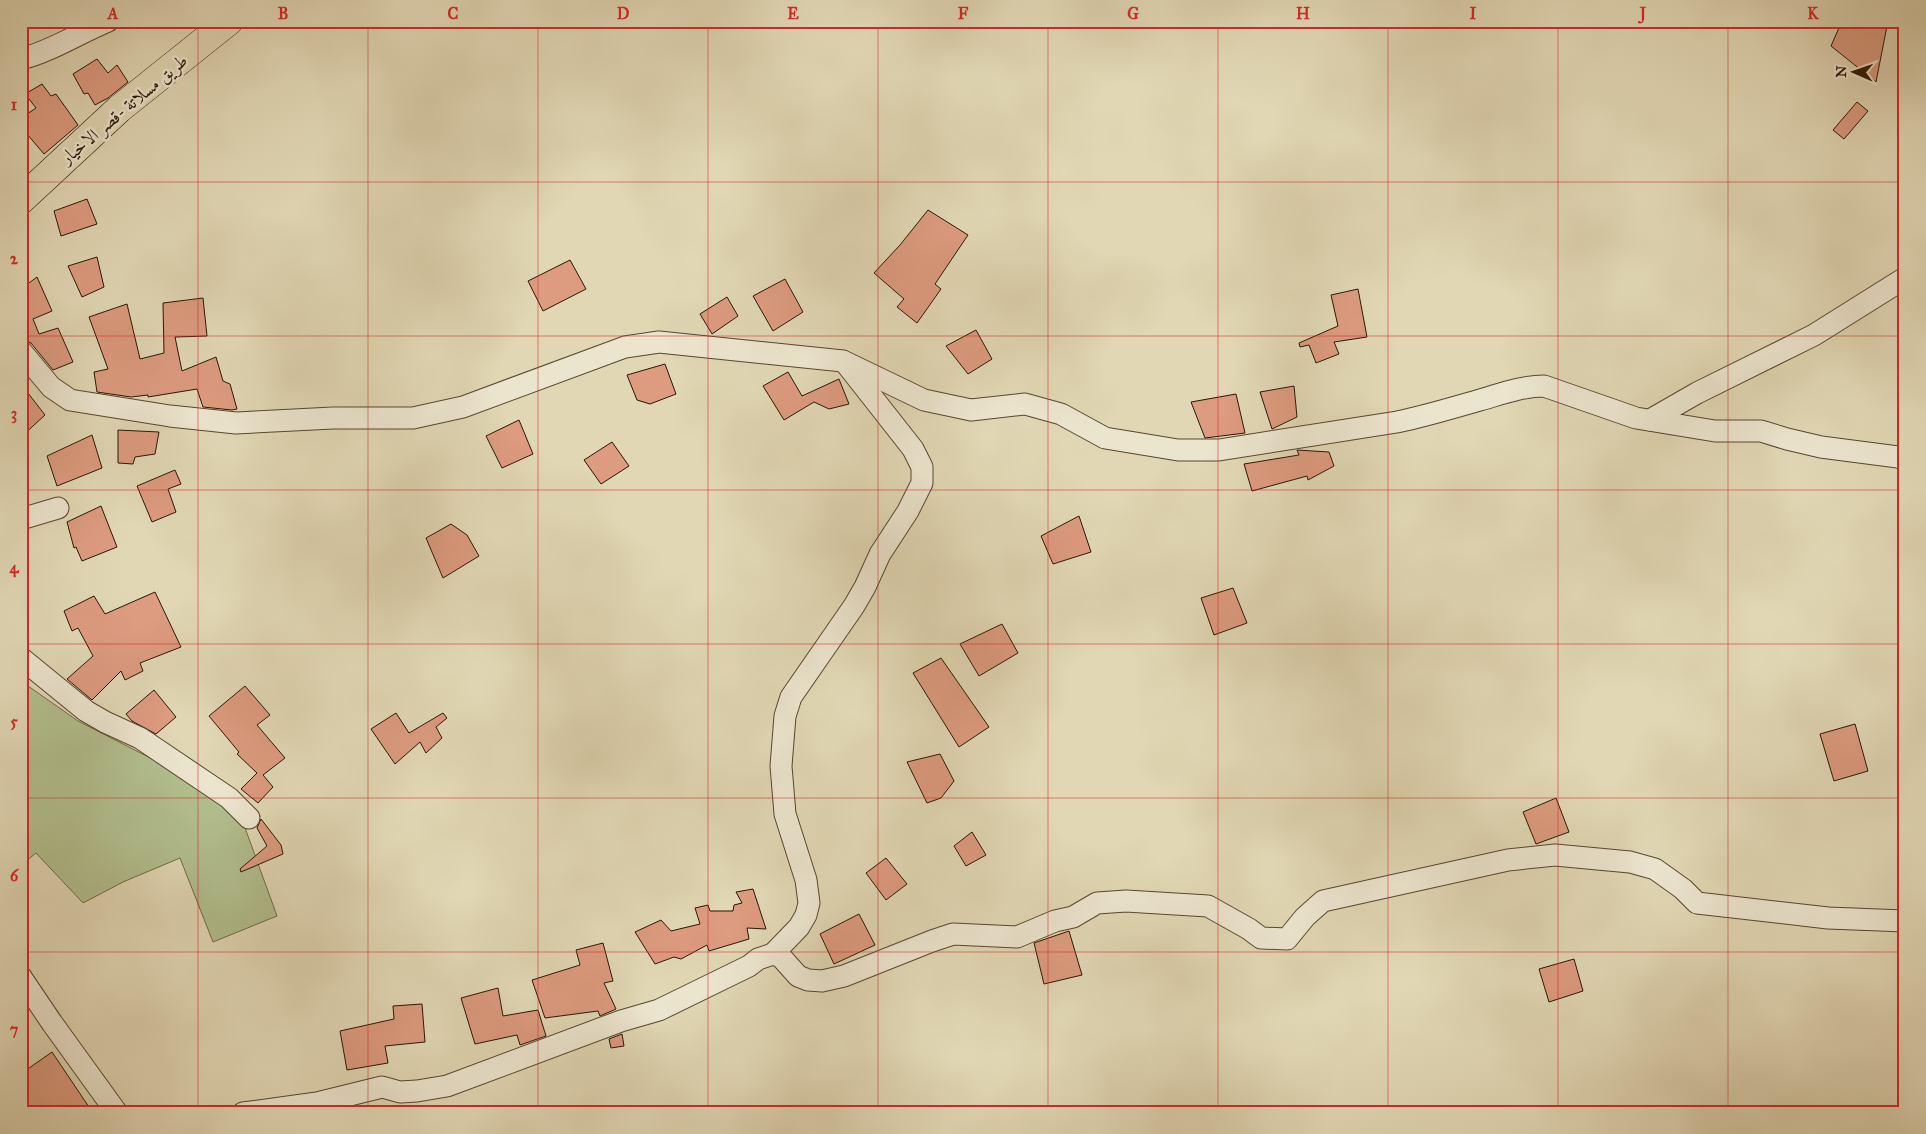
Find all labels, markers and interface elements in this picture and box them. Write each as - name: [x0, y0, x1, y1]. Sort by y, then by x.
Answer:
- text: A: [107, 4, 119, 23]
- text: B: [278, 4, 288, 23]
- text: C: [448, 4, 459, 23]
- text: D: [617, 4, 630, 23]
- text: E: [787, 4, 799, 23]
- text: F: [958, 4, 969, 23]
- text: G: [1127, 4, 1139, 23]
- text: H: [1296, 4, 1310, 23]
- text: I: [1470, 4, 1477, 23]
- text: J: [1638, 4, 1647, 24]
- text: K: [1807, 4, 1819, 23]
- north arrow: [1828, 48, 1878, 98]
- street label: طريق مسلاتة -قصر الاخيار: [54, 49, 193, 171]
- text: N: [1833, 65, 1850, 78]
- text: 1: [11, 95, 18, 114]
- text: 2: [10, 249, 19, 268]
- text: 3: [11, 404, 17, 424]
- text: 4: [10, 558, 20, 578]
- text: 5: [10, 712, 18, 731]
- text: 6: [10, 866, 19, 885]
- text: 7: [10, 1020, 19, 1039]

